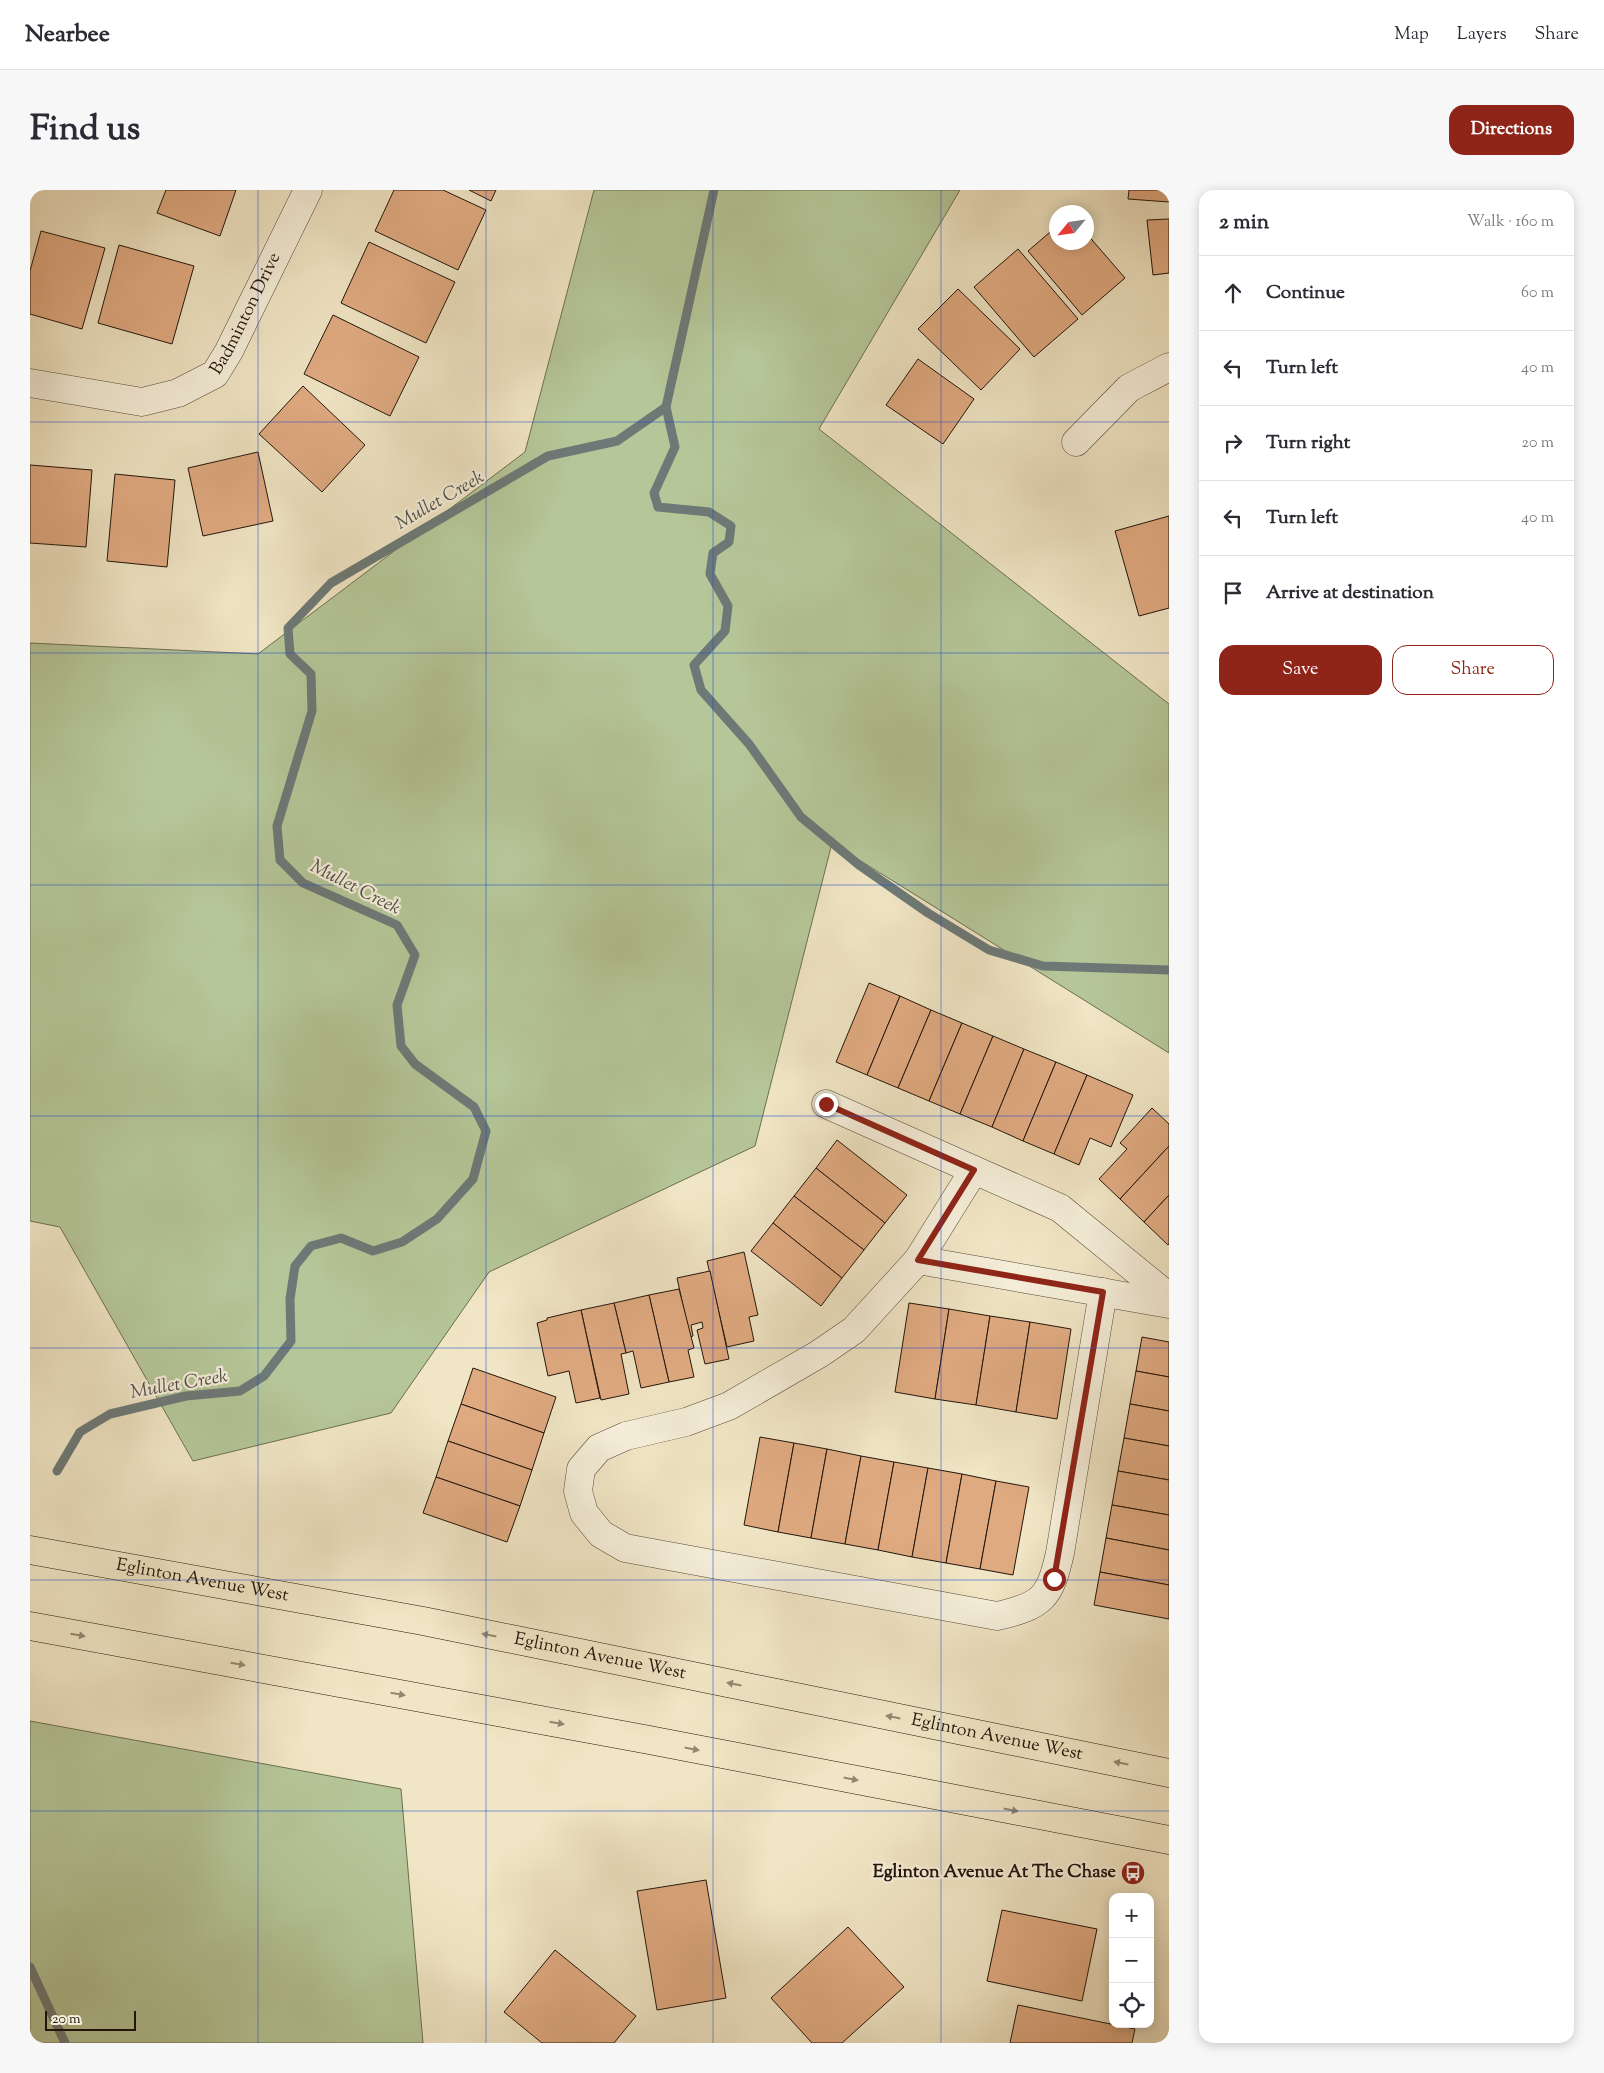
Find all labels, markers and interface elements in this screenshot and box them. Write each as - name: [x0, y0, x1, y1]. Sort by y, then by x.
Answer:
- text: Nearbee: [25, 18, 110, 52]
- text: Map: [1394, 22, 1429, 48]
- text: Layers: [1457, 22, 1507, 48]
- text: Share: [1535, 22, 1579, 48]
- text: Find us: [30, 105, 140, 156]
- button: Directions: [1449, 105, 1574, 155]
- north arrow: [1049, 205, 1094, 250]
- text: 2 min: [1219, 208, 1269, 238]
- text: Walk · 160 m: [1467, 211, 1554, 234]
- street label: Badminton Drive: [204, 249, 288, 380]
- icon: ahead: [1219, 279, 1247, 307]
- text: Continue: [1266, 280, 1345, 307]
- text: 60 m: [1521, 282, 1554, 305]
- icon: left: [1219, 354, 1247, 382]
- text: Turn left: [1266, 355, 1338, 382]
- text: 40 m: [1521, 357, 1554, 380]
- icon: right: [1219, 429, 1247, 457]
- text: Turn right: [1266, 430, 1350, 457]
- text: 20 m: [1521, 432, 1554, 455]
- water label: Mullet Creek: [391, 465, 490, 537]
- icon: left: [1219, 504, 1247, 532]
- text: Turn left: [1266, 505, 1338, 532]
- text: 40 m: [1521, 507, 1554, 530]
- icon: arrive: [1219, 579, 1247, 607]
- text: Arrive at destination: [1266, 580, 1434, 607]
- button: Save: [1219, 645, 1382, 695]
- button: Share: [1392, 645, 1554, 695]
- water label: Mullet Creek: [305, 854, 405, 923]
- route end: [815, 1093, 838, 1116]
- water label: Mullet Creek: [128, 1363, 230, 1407]
- street label: Eglinton Avenue West: [114, 1553, 290, 1609]
- route start: [1043, 1568, 1066, 1591]
- street label: Eglinton Avenue West: [512, 1627, 688, 1687]
- one-way arrow: [481, 1630, 497, 1638]
- one-way arrow: [70, 1631, 86, 1639]
- one-way arrow: [230, 1661, 246, 1669]
- one-way arrow: [726, 1680, 742, 1688]
- one-way arrow: [390, 1690, 406, 1698]
- street label: Eglinton Avenue West: [909, 1708, 1085, 1768]
- one-way arrow: [885, 1712, 901, 1720]
- one-way arrow: [550, 1720, 566, 1728]
- one-way arrow: [684, 1745, 700, 1753]
- one-way arrow: [1114, 1759, 1129, 1767]
- one-way arrow: [844, 1776, 860, 1784]
- one-way arrow: [1003, 1806, 1019, 1814]
- place label: Eglinton Avenue At The Chase: [873, 1860, 1117, 1886]
- bus stop icon: Eglinton Avenue At The Chase: [1120, 1860, 1146, 1886]
- map controls: [1109, 1893, 1154, 2028]
- button: +: [1109, 1893, 1154, 1938]
- button: −: [1109, 1938, 1154, 1983]
- button: locate: [1109, 1983, 1154, 2028]
- scale bar: [45, 2008, 136, 2031]
- text: 20 m: [52, 2010, 81, 2030]

